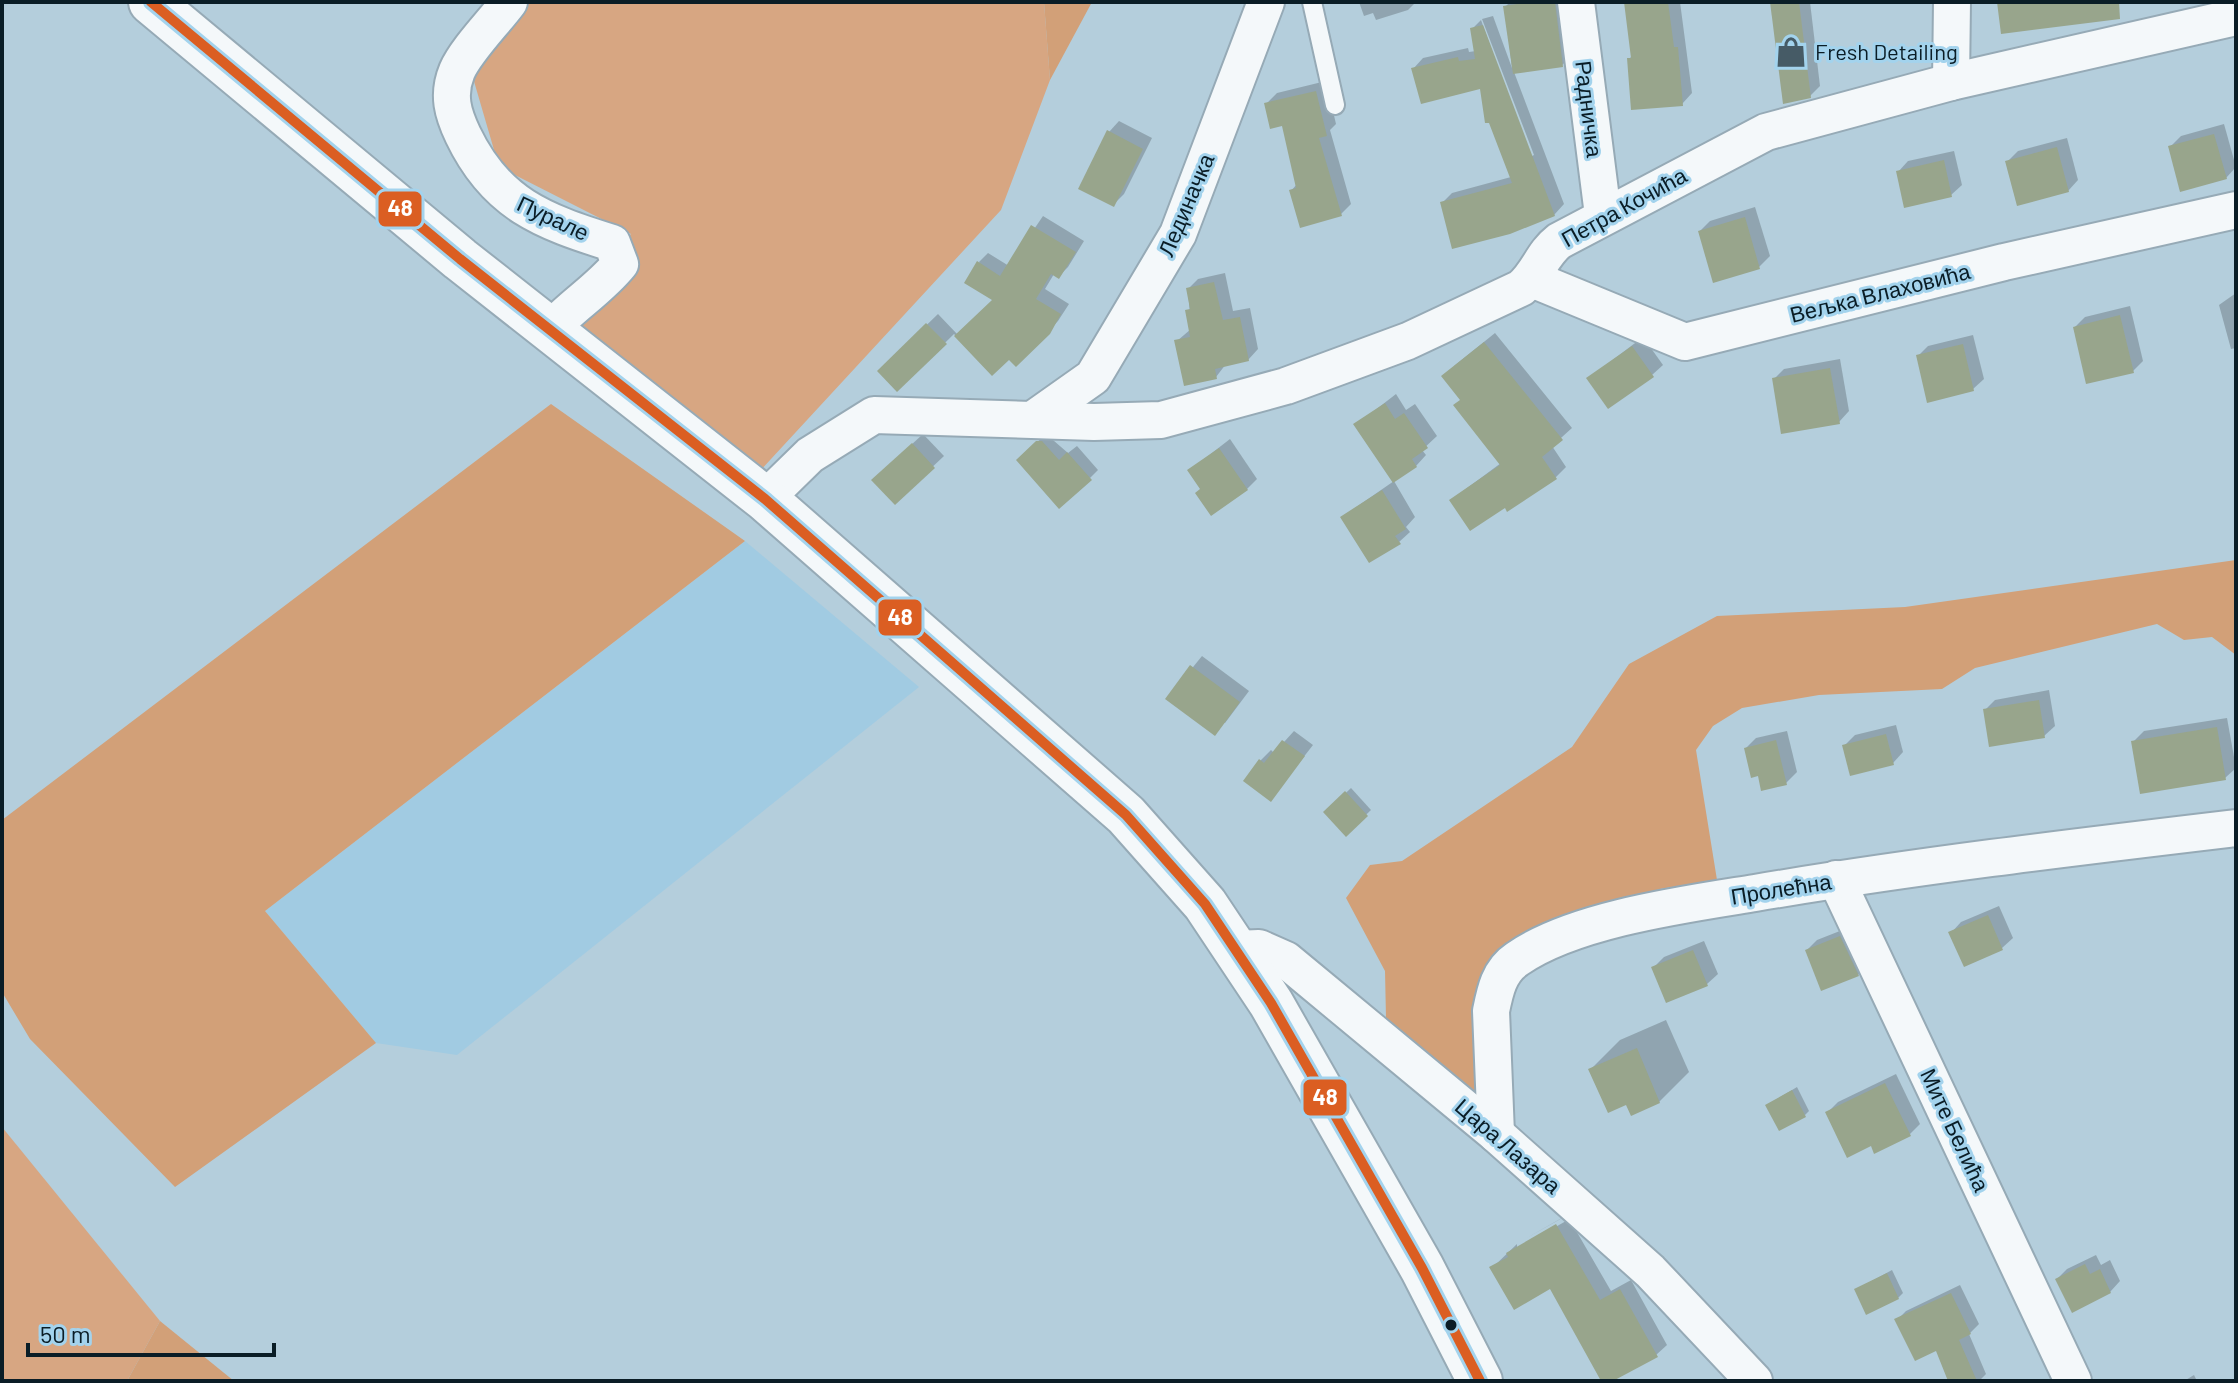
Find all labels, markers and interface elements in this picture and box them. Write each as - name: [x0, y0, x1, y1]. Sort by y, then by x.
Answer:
- shop icon: Fresh Detailing: [1774, 35, 1808, 69]
- place label: Fresh Detailing: [1815, 38, 1958, 64]
- street label: Радничка: [1570, 59, 1609, 160]
- street label: Лединачка: [1152, 149, 1220, 260]
- street label: Петра Кочића: [1556, 161, 1692, 252]
- street label: Пурале: [513, 189, 593, 246]
- line badge: 48: [377, 190, 423, 228]
- text: 48: [387, 194, 413, 220]
- street label: Вељка Влаховића: [1787, 257, 1973, 327]
- line badge: 48: [877, 598, 923, 637]
- text: 48: [887, 603, 913, 629]
- street label: Пролећна: [1729, 867, 1834, 910]
- street label: Мите Белића: [1916, 1064, 1996, 1196]
- line badge: 48: [1302, 1078, 1348, 1117]
- text: 48: [1312, 1083, 1338, 1109]
- street label: Цара Лазара: [1450, 1092, 1567, 1199]
- scale bar: [28, 1307, 274, 1357]
- unlabelled marker: [1443, 1317, 1459, 1333]
- text: 50 m: [40, 1319, 91, 1348]

